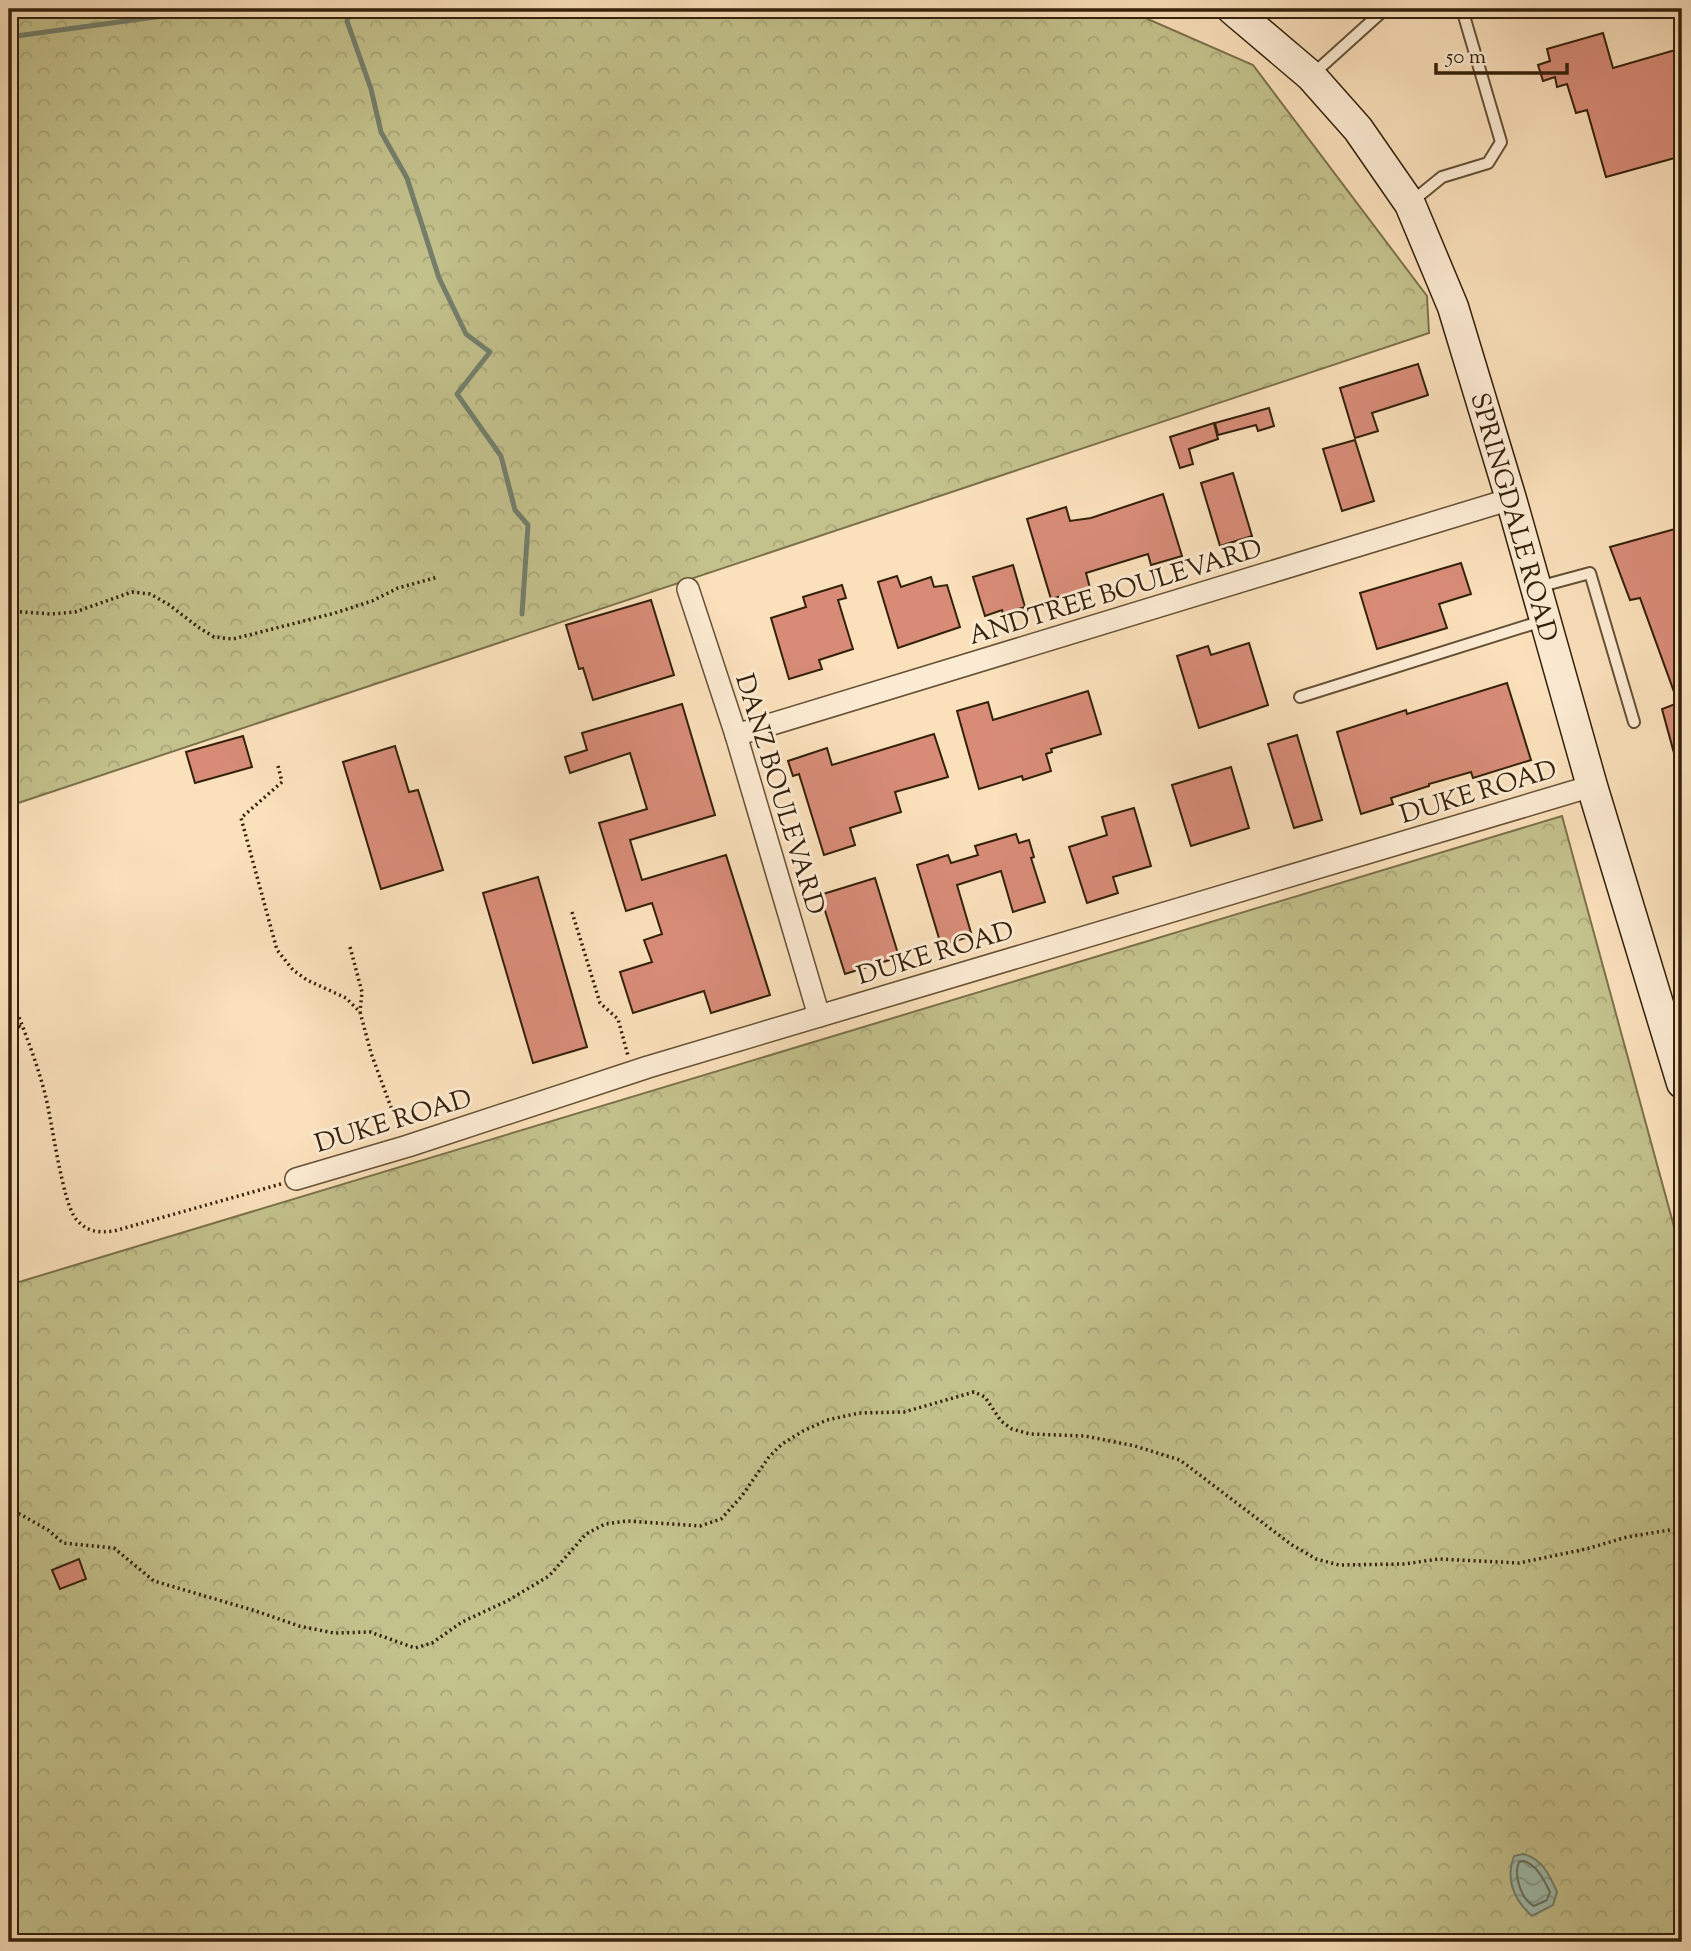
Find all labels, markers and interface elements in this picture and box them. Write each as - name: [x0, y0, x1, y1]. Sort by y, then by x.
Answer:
- scale bar: [1436, 32, 1567, 76]
- text: 50 m: [1445, 43, 1486, 73]
- street label: SPRINGDALE ROAD: [1459, 389, 1566, 646]
- street label: ANDTREE BOULEVARD: [964, 531, 1267, 656]
- street label: DANZ BOULEVARD: [724, 670, 833, 920]
- street label: DUKE ROAD: [1396, 752, 1562, 835]
- street label: DUKE ROAD: [853, 913, 1019, 996]
- street label: DUKE ROAD: [311, 1081, 477, 1164]

